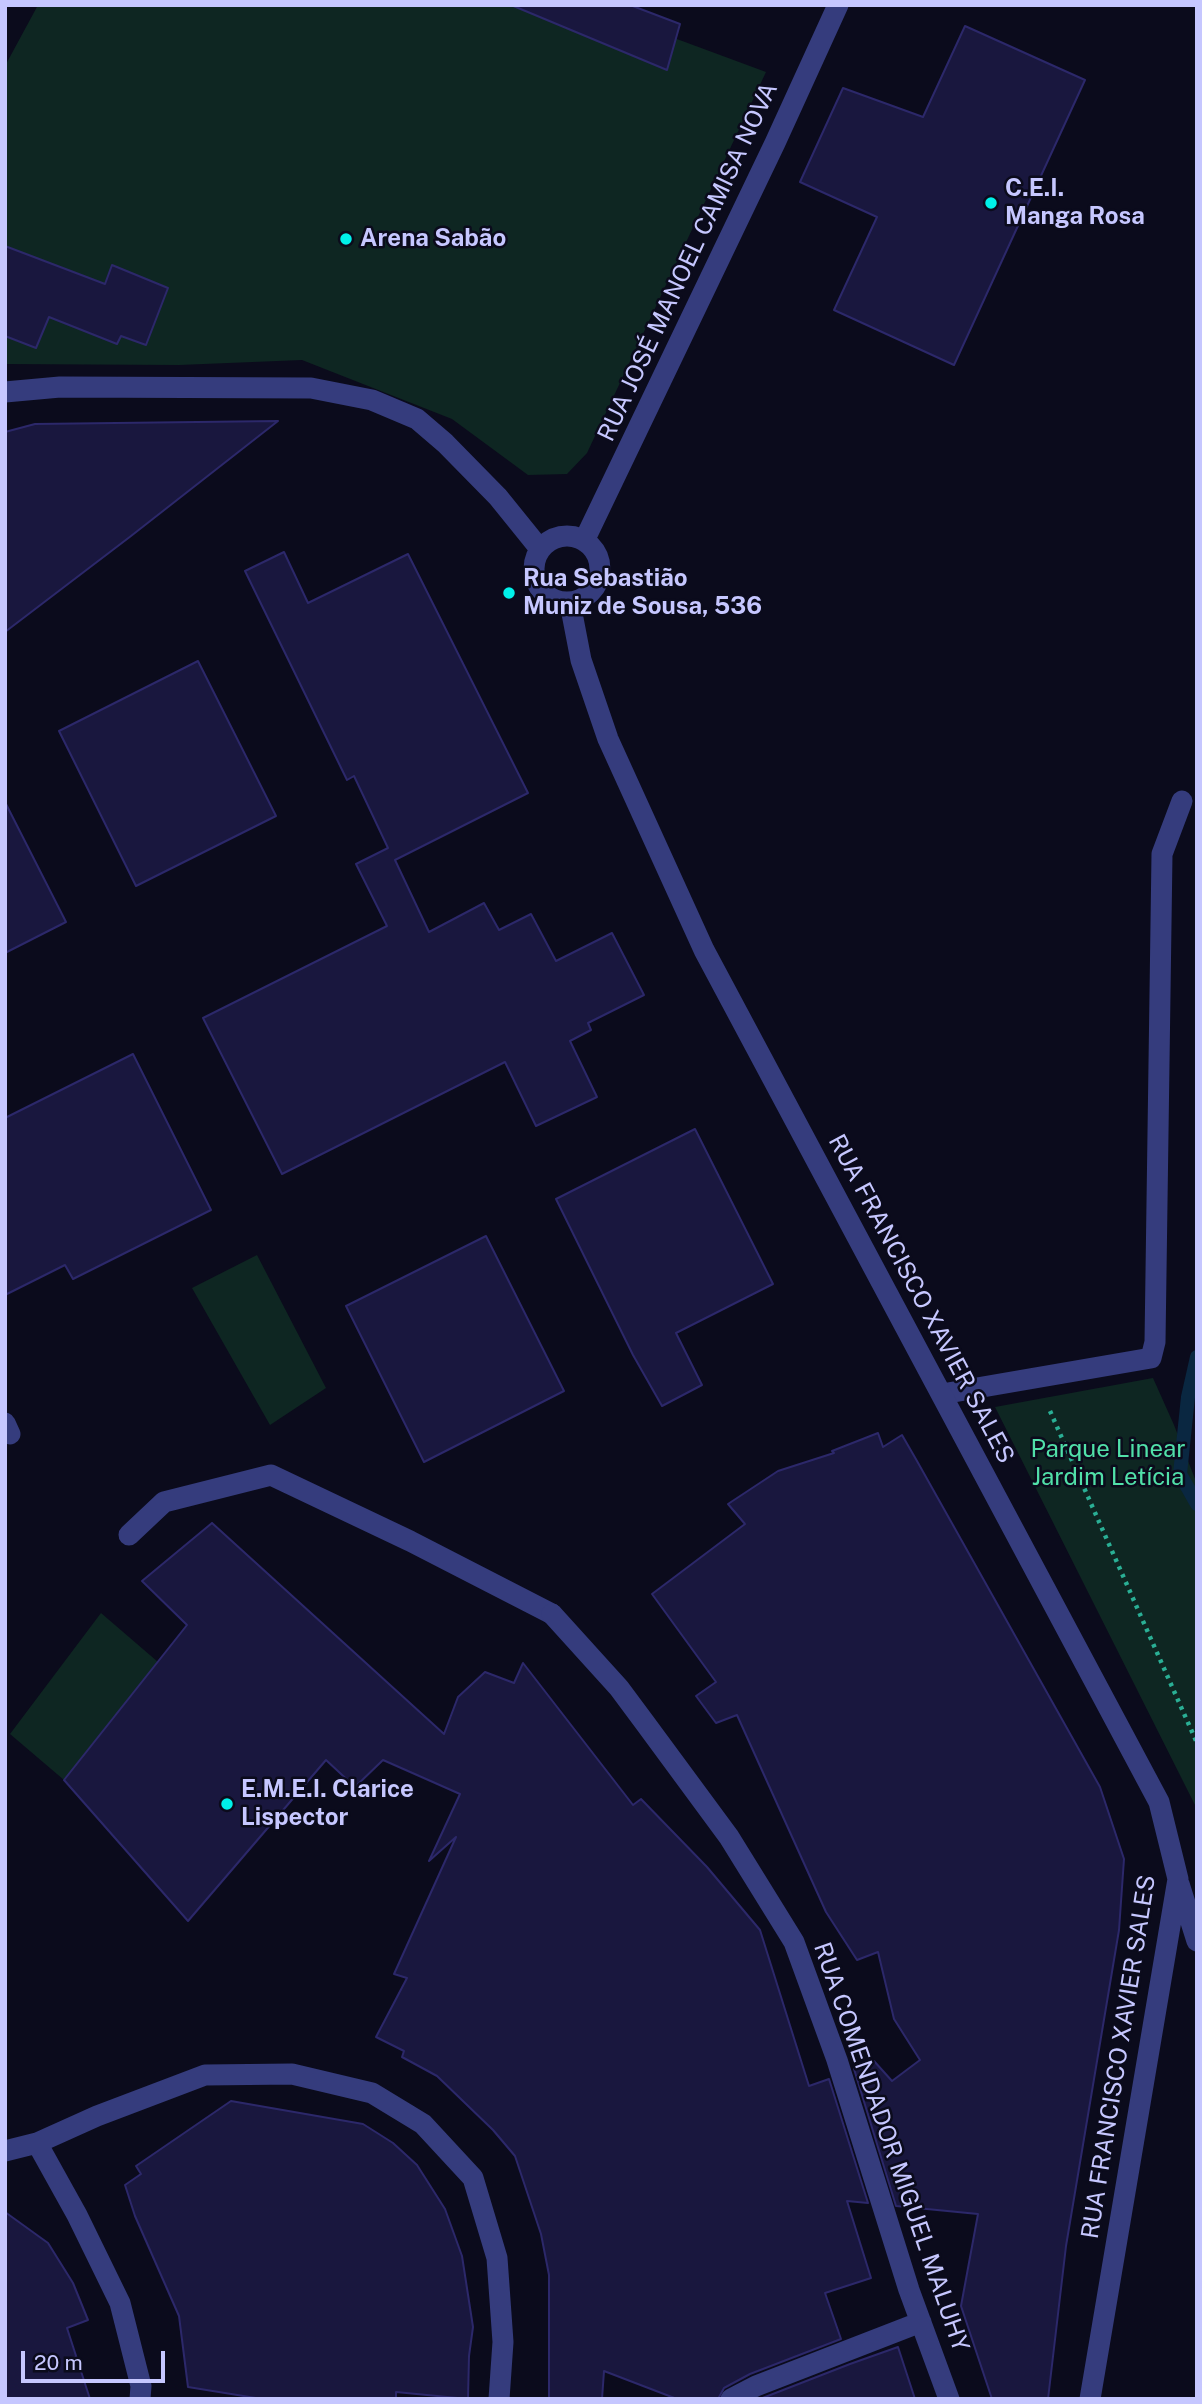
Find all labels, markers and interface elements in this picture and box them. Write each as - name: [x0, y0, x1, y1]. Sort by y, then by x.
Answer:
- street label: RUA JOSÉ MANOEL CAMISA NOVA: [592, 78, 784, 446]
- place label: C.E.I. Manga Rosa: [1005, 175, 1145, 231]
- marker: C.E.I. Manga Rosa: [983, 195, 999, 211]
- place label: Arena Sabão: [360, 225, 506, 253]
- marker: Arena Sabão: [338, 231, 354, 247]
- place label: Rua Sebastião Muniz de Sousa, 536: [523, 565, 762, 621]
- marker: Rua Sebastião Muniz de Sousa, 536: [501, 585, 517, 601]
- street label: RUA FRANCISCO XAVIER SALES: [822, 1130, 1020, 1468]
- park label: Parque Linear Jardim Letícia: [1030, 1436, 1186, 1492]
- place label: E.M.E.I. Clarice Lispector: [241, 1776, 414, 1832]
- marker: E.M.E.I. Clarice Lispector: [219, 1796, 235, 1812]
- street label: RUA FRANCISCO XAVIER SALES: [1076, 1873, 1162, 2241]
- street label: RUA COMENDADOR MIGUEL MALUHY: [807, 1939, 975, 2355]
- scale bar: [24, 2338, 168, 2382]
- text: 20 m: [34, 2350, 83, 2375]

